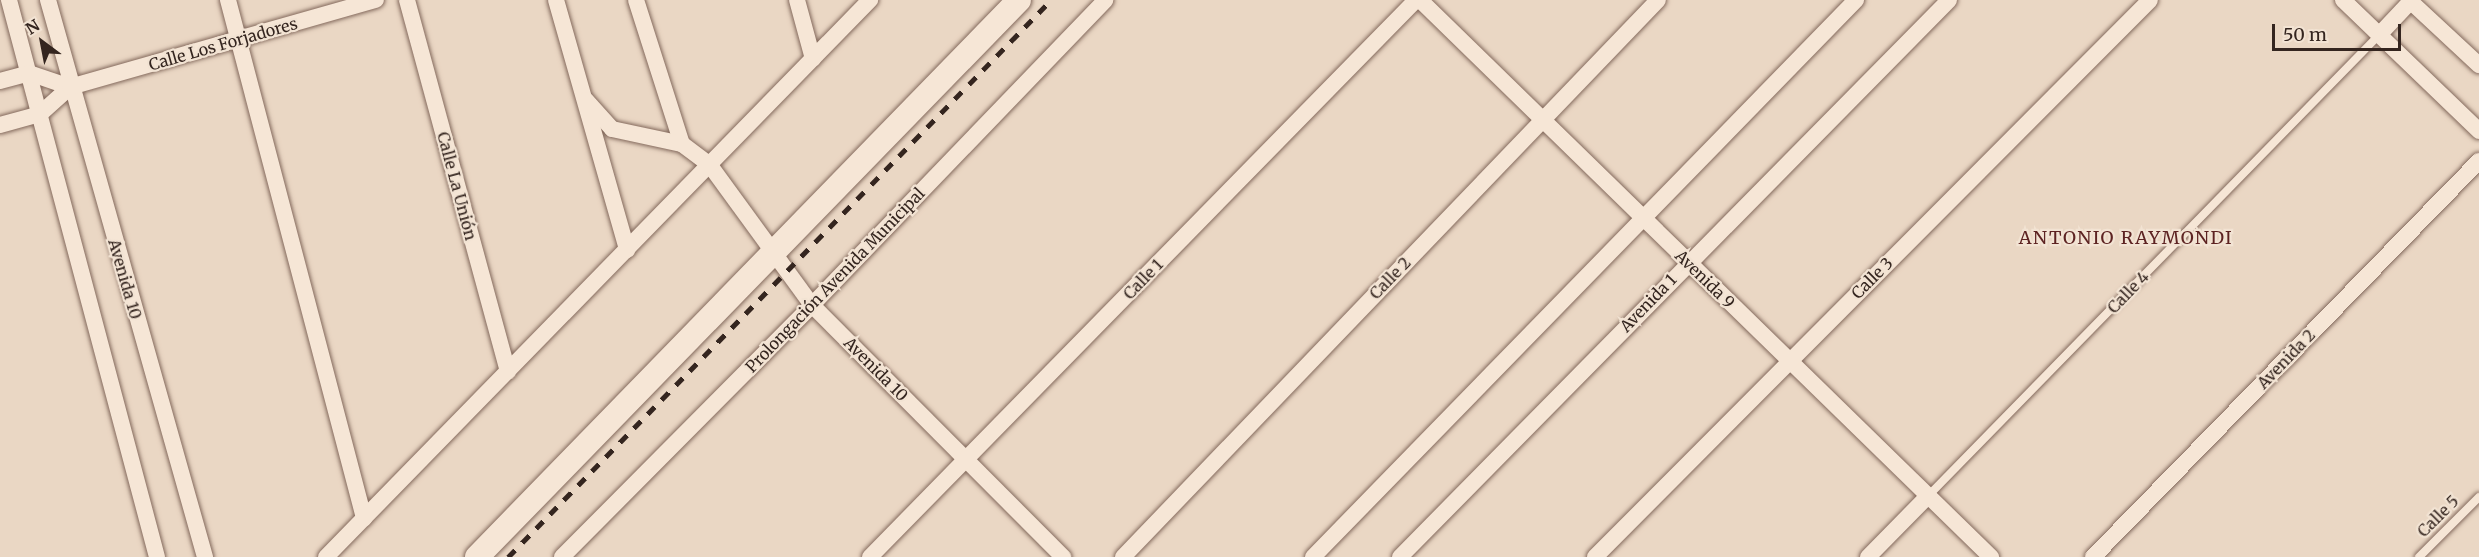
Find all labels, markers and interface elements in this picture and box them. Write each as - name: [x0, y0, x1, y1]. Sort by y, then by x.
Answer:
- north arrow: [12, 12, 72, 72]
- scale bar: [2275, 12, 2404, 50]
- street label: Calle Los Forjadores: [147, 14, 299, 74]
- text: N: [22, 15, 43, 39]
- text: 50 m: [2283, 23, 2327, 46]
- street label: Calle La Unión: [433, 130, 481, 242]
- street label: Prolongación Avenida Municipal: [742, 184, 928, 376]
- district label: ANTONIO RAYMONDI: [2019, 227, 2233, 249]
- street label: Avenida 10: [104, 237, 146, 321]
- street label: Avenida 9: [1671, 246, 1739, 312]
- street label: Calle 2: [1365, 253, 1415, 303]
- street label: Calle 3: [1847, 253, 1897, 303]
- street label: Calle 1: [1119, 255, 1167, 303]
- street label: Calle 4: [2103, 267, 2153, 317]
- street label: Avenida 1: [1616, 270, 1680, 336]
- street label: Avenida 2: [2253, 325, 2319, 393]
- street label: Avenida 10: [840, 333, 912, 405]
- street label: Calle 5: [2413, 491, 2463, 541]

